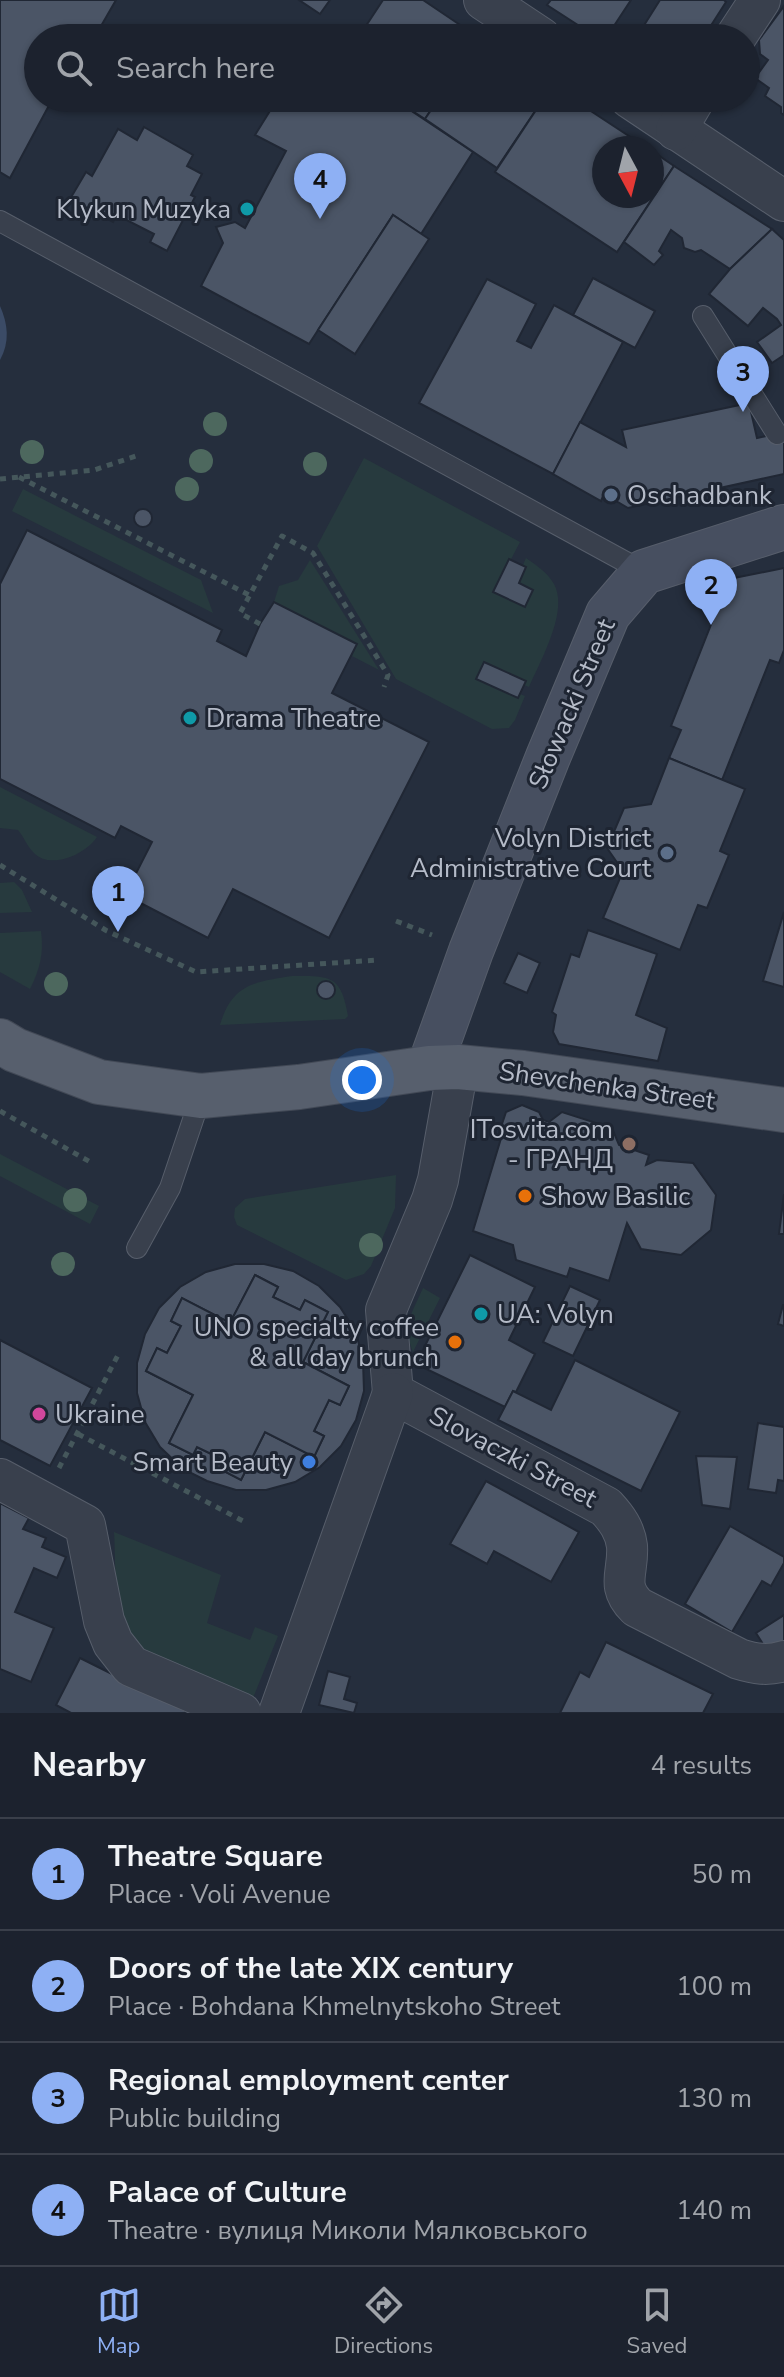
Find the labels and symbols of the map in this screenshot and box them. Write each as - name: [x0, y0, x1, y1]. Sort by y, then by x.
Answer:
- north arrow: [592, 136, 664, 208]
- pin: 4: [294, 153, 346, 219]
- place label: Klykun Muzyka: [56, 192, 231, 227]
- marker: Klykun Muzyka: [238, 200, 256, 218]
- pin: 3: [717, 346, 769, 412]
- place label: Oschadbank: [627, 478, 773, 513]
- marker: Oschadbank: [602, 486, 620, 504]
- pin: 2: [685, 559, 737, 625]
- street label: Słowacki Street: [520, 613, 624, 795]
- place label: Drama Theatre: [206, 701, 381, 736]
- marker: Drama Theatre: [181, 709, 199, 727]
- place label: Volyn District Administrative Court: [410, 821, 652, 886]
- marker: Volyn District Administrative Court: [658, 844, 676, 862]
- pin: 1: [92, 866, 144, 932]
- street label: Shevchenka Street: [497, 1054, 718, 1119]
- your location: [342, 1060, 382, 1100]
- place label: ITosvita.com - ГРАНД: [470, 1112, 613, 1177]
- marker: ITosvita.com - ГРАНД: [620, 1135, 638, 1153]
- place label: Show Basilic: [541, 1179, 690, 1214]
- marker: Show Basilic: [516, 1187, 534, 1205]
- place label: UA: Volyn: [497, 1297, 614, 1332]
- marker: UA: Volyn: [472, 1305, 490, 1323]
- place label: UNO specialty coffee & all day brunch: [194, 1310, 439, 1375]
- marker: UNO specialty coffee & all day brunch: [446, 1333, 464, 1351]
- place label: Ukraine: [55, 1397, 145, 1432]
- street label: Slovaczki Street: [423, 1398, 604, 1516]
- marker: Ukraine: [30, 1405, 48, 1423]
- place label: Smart Beauty: [133, 1445, 294, 1480]
- marker: Smart Beauty: [300, 1453, 318, 1471]

